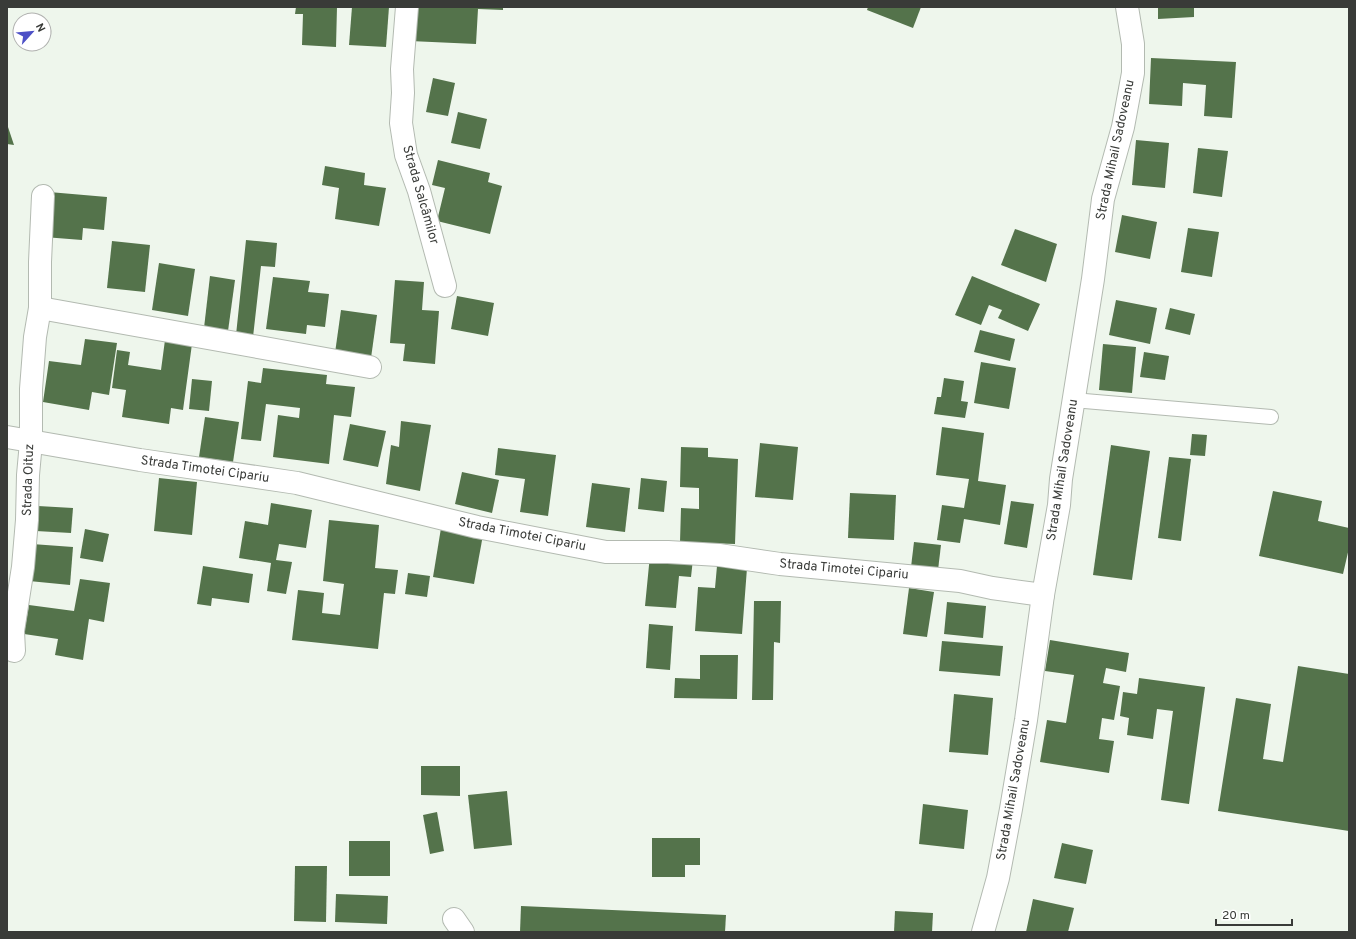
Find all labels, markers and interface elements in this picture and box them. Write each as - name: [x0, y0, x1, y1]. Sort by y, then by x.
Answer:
- north arrow: [12, 12, 52, 52]
- text: N: [32, 21, 48, 35]
- street label: Strada Mihail Sadoveanu: [1093, 78, 1139, 222]
- street label: Strada Salcâmilor: [398, 144, 442, 246]
- street label: Strada Mihail Sadoveanu: [1044, 398, 1082, 542]
- street label: Strada Oituz: [20, 444, 38, 516]
- street label: Strada Timotei Cipariu: [140, 453, 270, 487]
- street label: Strada Timotei Cipariu: [457, 515, 587, 555]
- street label: Strada Timotei Cipariu: [779, 556, 909, 584]
- street label: Strada Mihail Sadoveanu: [994, 718, 1034, 862]
- scale bar: [1216, 901, 1292, 927]
- text: 20 m: [1222, 908, 1250, 924]

